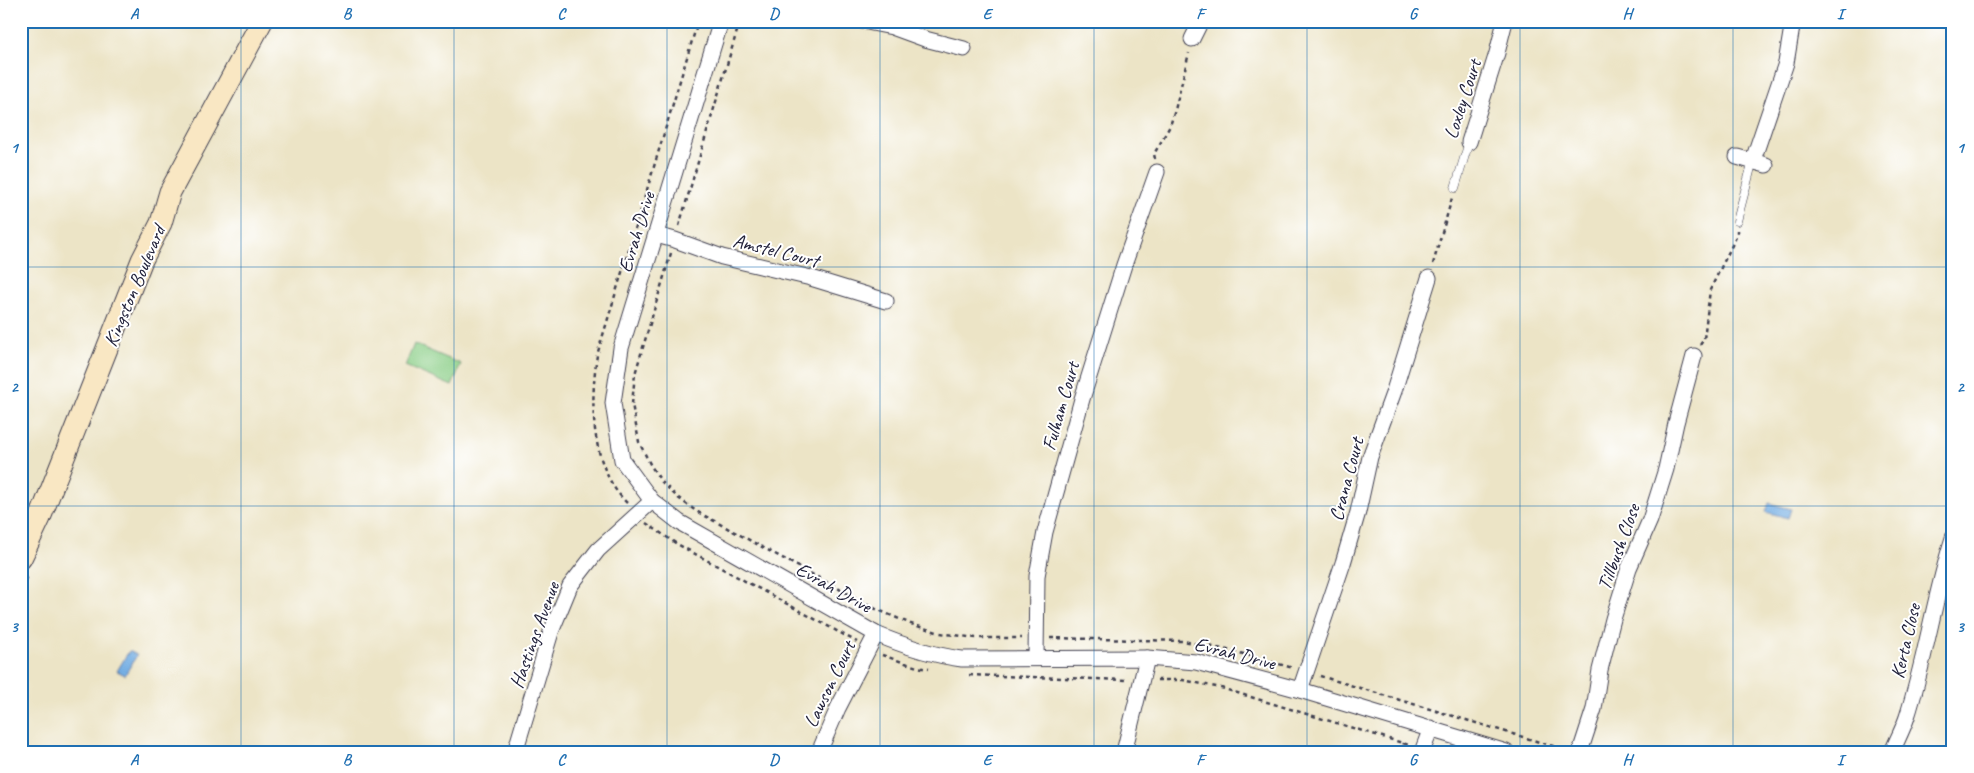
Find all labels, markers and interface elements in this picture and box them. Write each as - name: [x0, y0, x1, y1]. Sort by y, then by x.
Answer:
- text: A: [130, 4, 140, 24]
- text: B: [343, 4, 353, 24]
- text: C: [557, 4, 567, 24]
- text: D: [769, 4, 780, 24]
- text: E: [983, 4, 994, 24]
- text: F: [1196, 4, 1207, 24]
- text: G: [1409, 4, 1419, 24]
- text: H: [1622, 4, 1634, 24]
- text: I: [1837, 4, 1847, 24]
- street label: Loxley Court: [1438, 54, 1488, 142]
- text: 1: [10, 138, 19, 158]
- text: 1: [1956, 138, 1965, 158]
- street label: Evrah Drive: [612, 188, 661, 275]
- street label: Kingston Boulevard: [98, 219, 172, 350]
- street label: Amstel Court: [730, 228, 825, 274]
- street label: Fulham Court: [1036, 357, 1086, 453]
- text: 2: [10, 377, 19, 397]
- text: 2: [1956, 377, 1965, 397]
- street label: Crana Court: [1323, 433, 1370, 523]
- street label: Tillbush Close: [1591, 499, 1646, 594]
- street label: Evrah Drive: [792, 556, 877, 619]
- street label: Hastings Avenue: [504, 577, 566, 692]
- street label: Kerta Close: [1885, 600, 1927, 681]
- text: 3: [10, 617, 19, 637]
- text: 3: [1956, 617, 1965, 637]
- street label: Evrah Drive: [1192, 631, 1279, 676]
- street label: Lawson Court: [798, 635, 862, 731]
- text: A: [130, 750, 140, 770]
- text: B: [343, 750, 353, 770]
- text: C: [557, 750, 567, 770]
- text: D: [769, 750, 780, 770]
- text: E: [983, 750, 994, 770]
- text: F: [1196, 750, 1207, 770]
- text: G: [1409, 750, 1419, 770]
- text: H: [1622, 750, 1634, 770]
- text: I: [1837, 750, 1847, 770]

